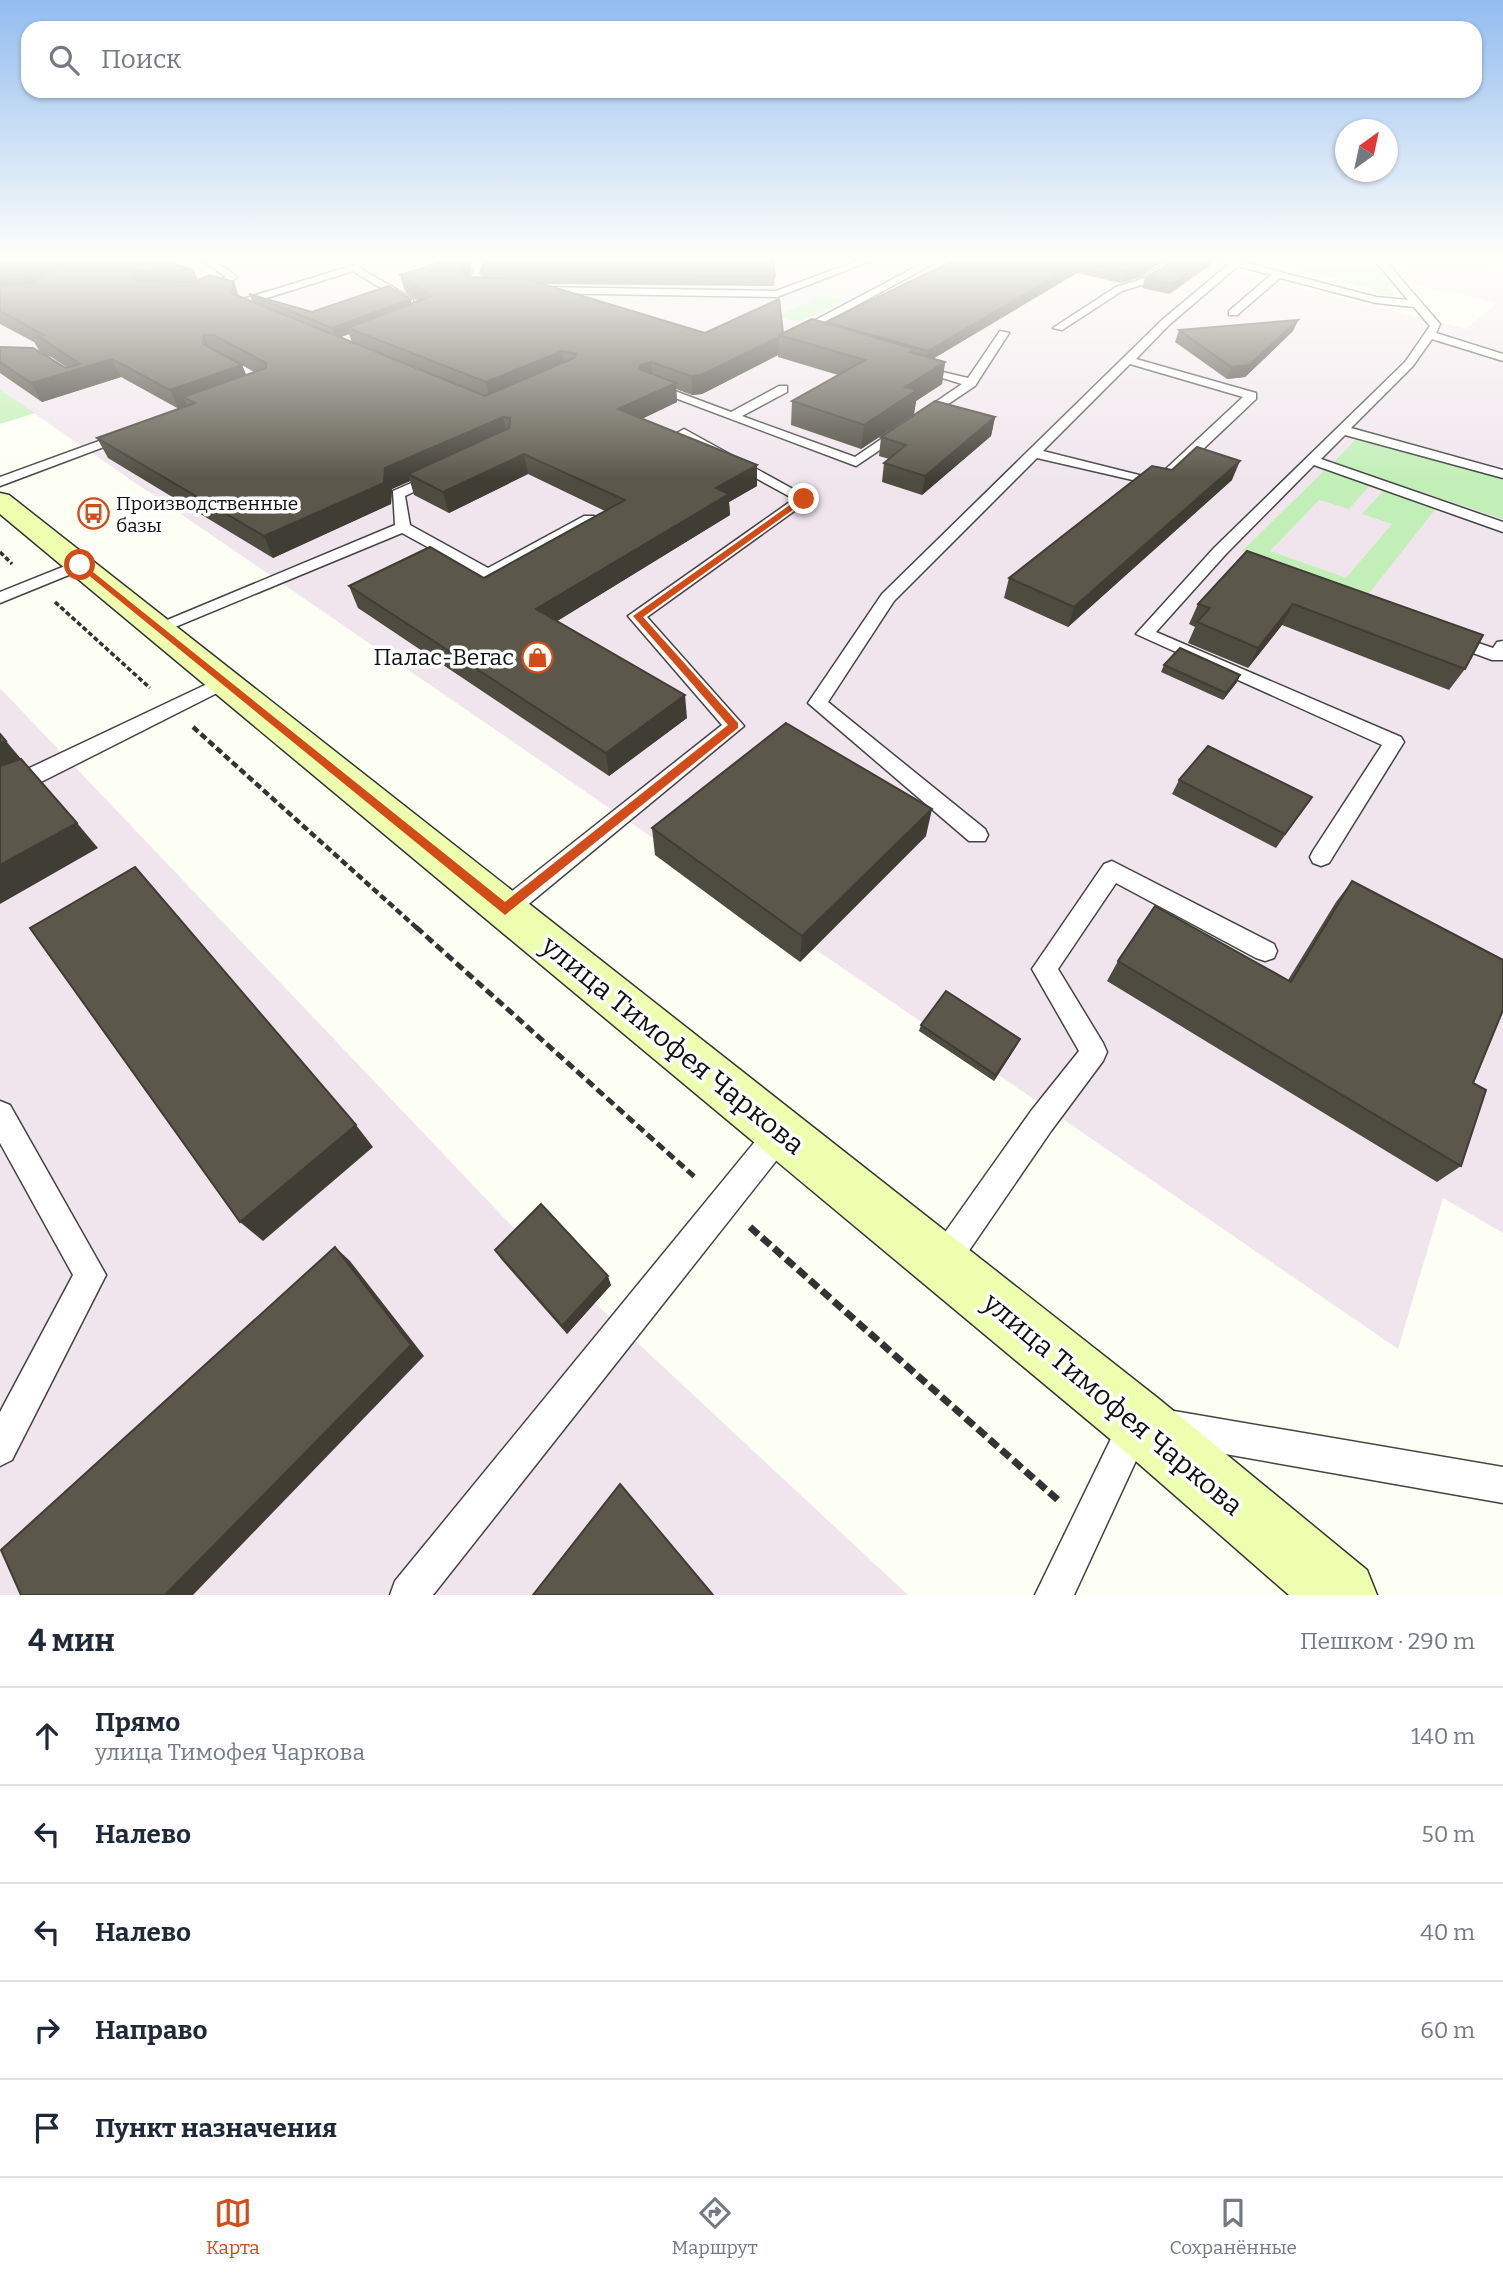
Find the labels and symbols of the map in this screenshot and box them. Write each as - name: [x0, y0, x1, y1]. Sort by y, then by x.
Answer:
- north arrow: [1335, 119, 1398, 182]
- route end: [788, 483, 819, 514]
- place label: Производственные базы: [116, 492, 298, 537]
- bus stop icon: Производственные базы: [76, 497, 110, 531]
- route start: [64, 549, 95, 580]
- shop icon: Палас-Вегас: [520, 640, 554, 674]
- place label: Палас-Вегас: [374, 643, 514, 671]
- street label: улица Тимофея Чаркова: [534, 928, 811, 1161]
- street label: улица Тимофея Чаркова: [976, 1285, 1250, 1522]

